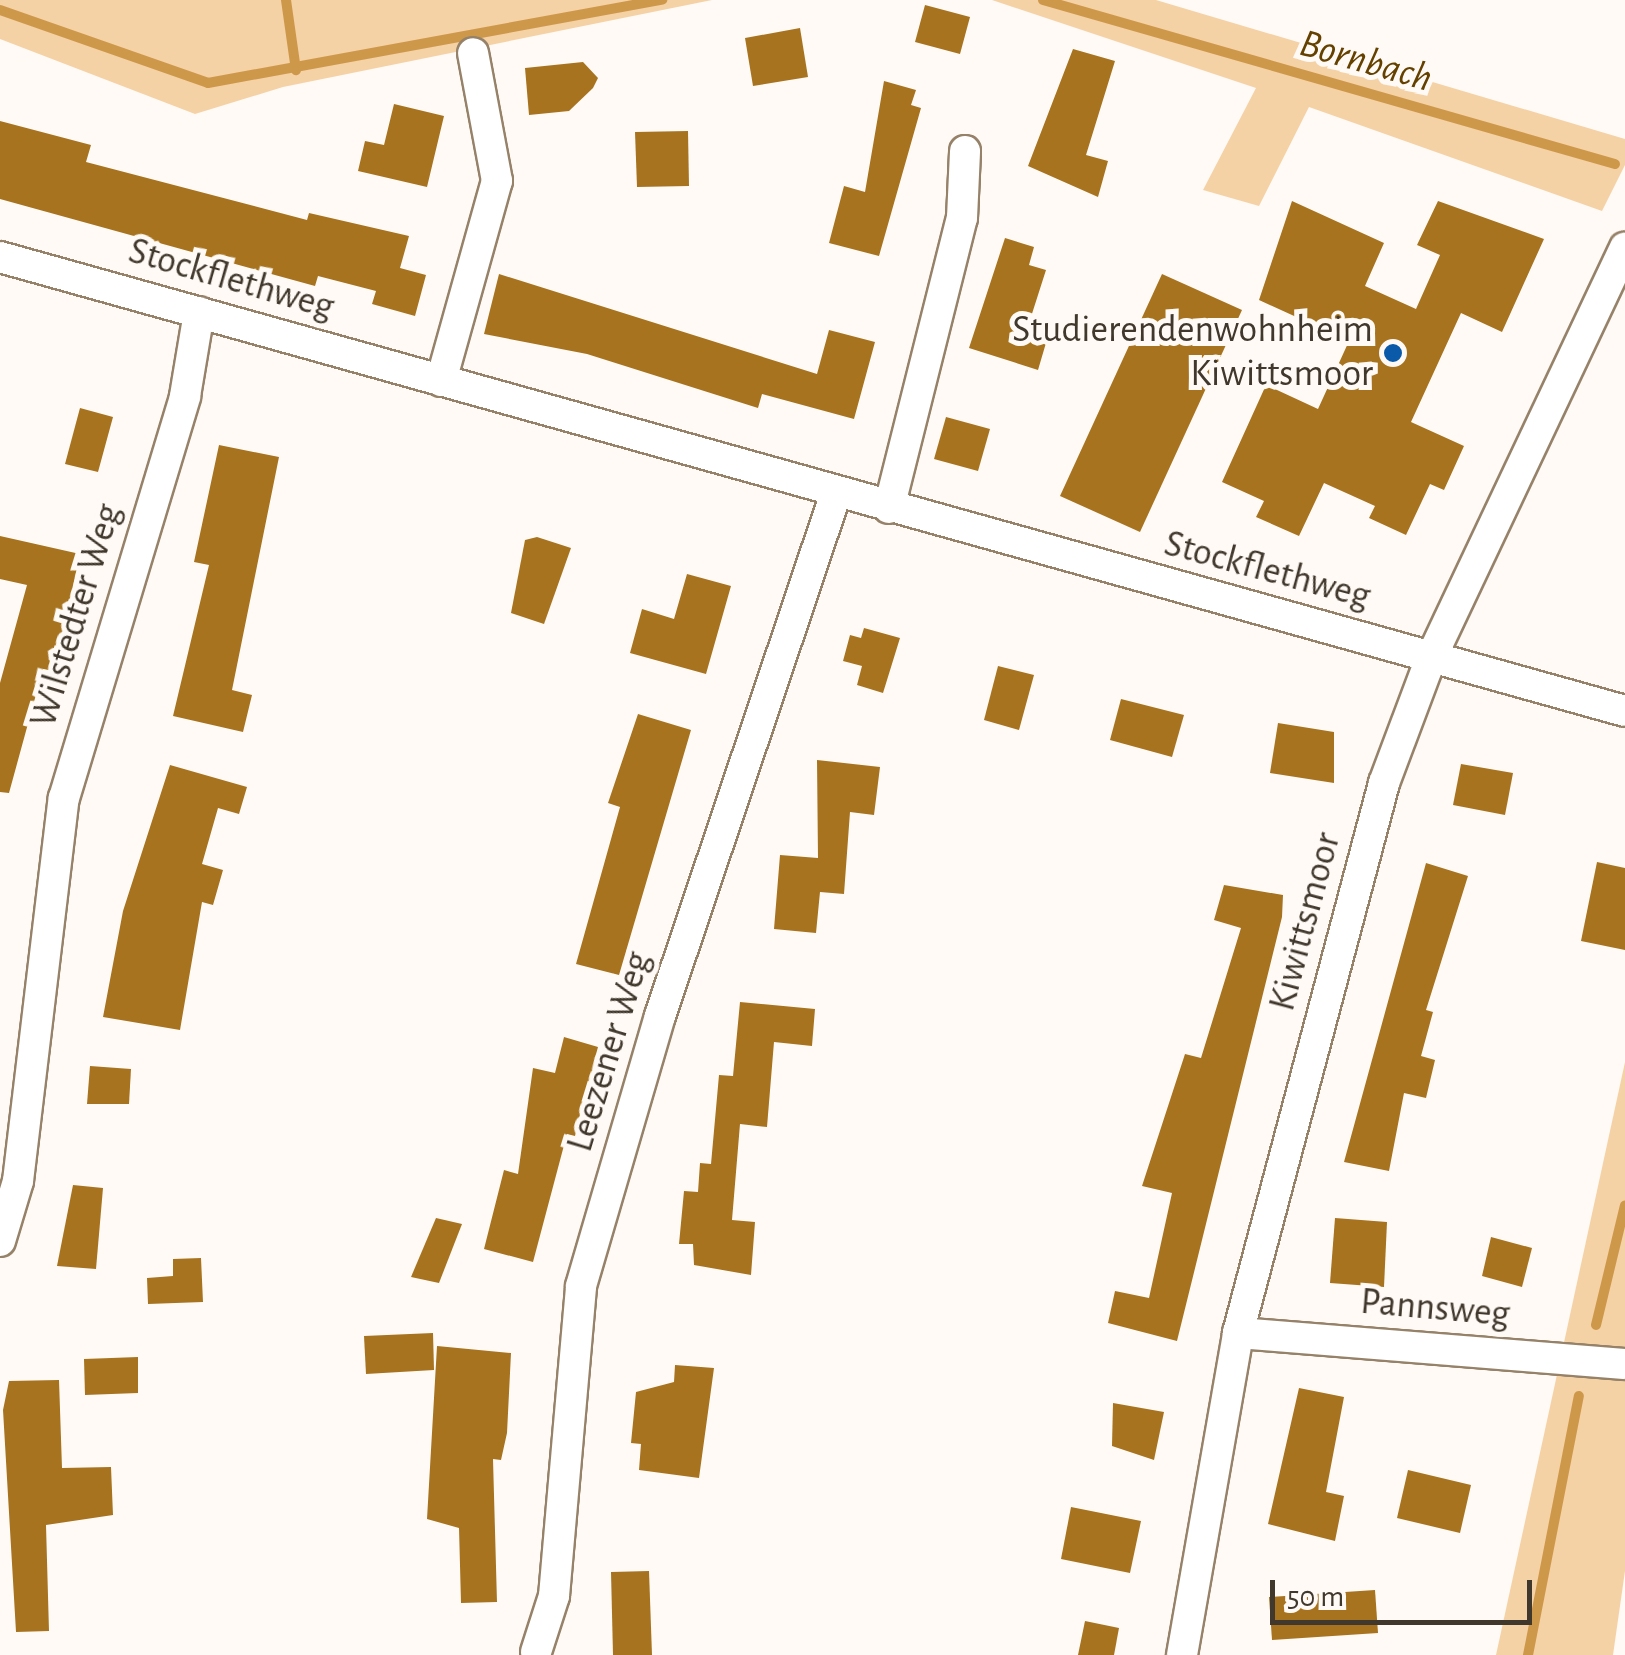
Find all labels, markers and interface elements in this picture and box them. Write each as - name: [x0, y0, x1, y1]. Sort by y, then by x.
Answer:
- water label: Bornbach: [1294, 19, 1438, 103]
- street label: Stockflethweg: [123, 229, 339, 331]
- place label: Studierendenwohnheim Kiwittsmoor: [1012, 308, 1373, 398]
- marker: Studierendenwohnheim Kiwittsmoor: [1382, 342, 1404, 364]
- street label: Wilstedter Weg: [21, 499, 133, 733]
- street label: Stockflethweg: [1159, 522, 1375, 620]
- street label: Kiwittsmoor: [1260, 828, 1352, 1016]
- street label: Leezener Weg: [558, 947, 662, 1157]
- street label: Pannsweg: [1359, 1280, 1511, 1338]
- scale bar: [1275, 1560, 1538, 1622]
- text: 50 m: [1287, 1582, 1344, 1612]

